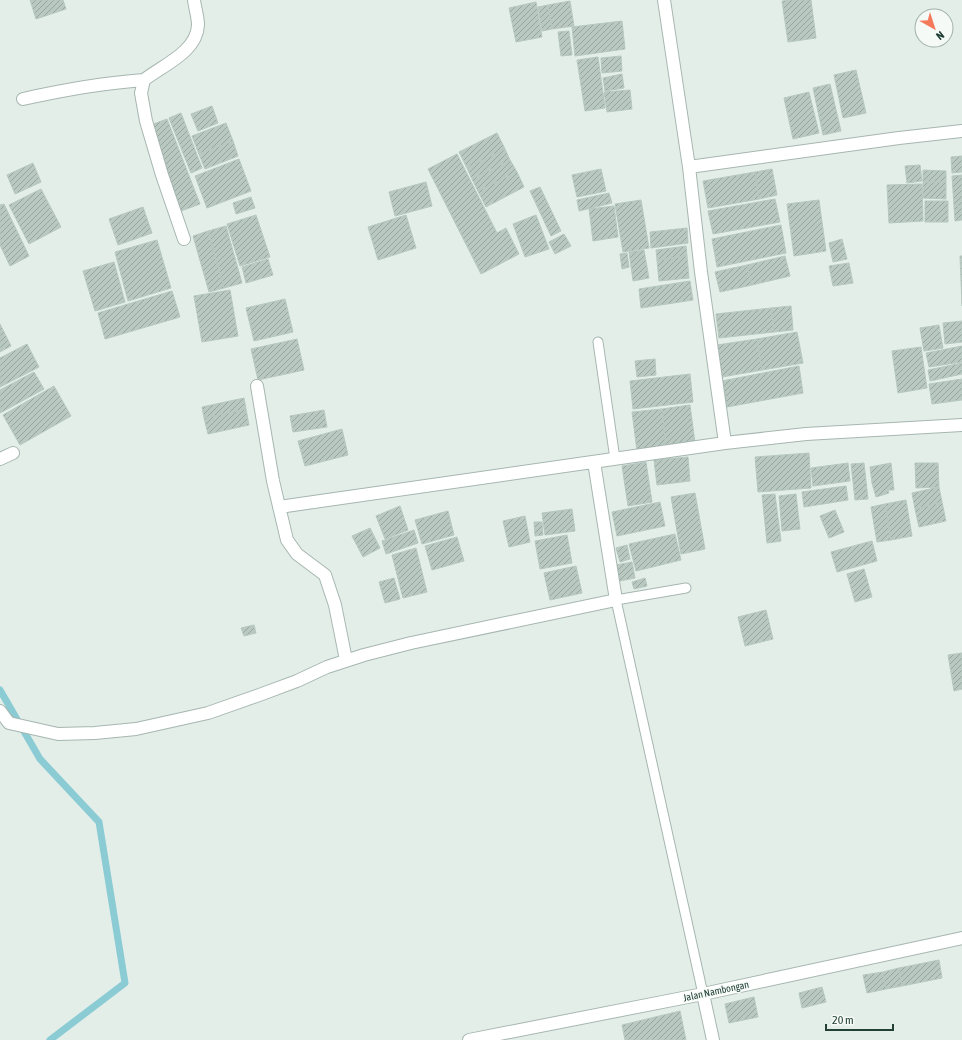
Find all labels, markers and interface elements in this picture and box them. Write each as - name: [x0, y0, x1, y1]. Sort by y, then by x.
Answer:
- north arrow: [914, 8, 954, 48]
- text: N: [934, 29, 947, 42]
- street label: Jalan Nambongan: [682, 979, 750, 1003]
- scale bar: [826, 1006, 893, 1032]
- text: 20 m: [832, 1013, 854, 1027]

